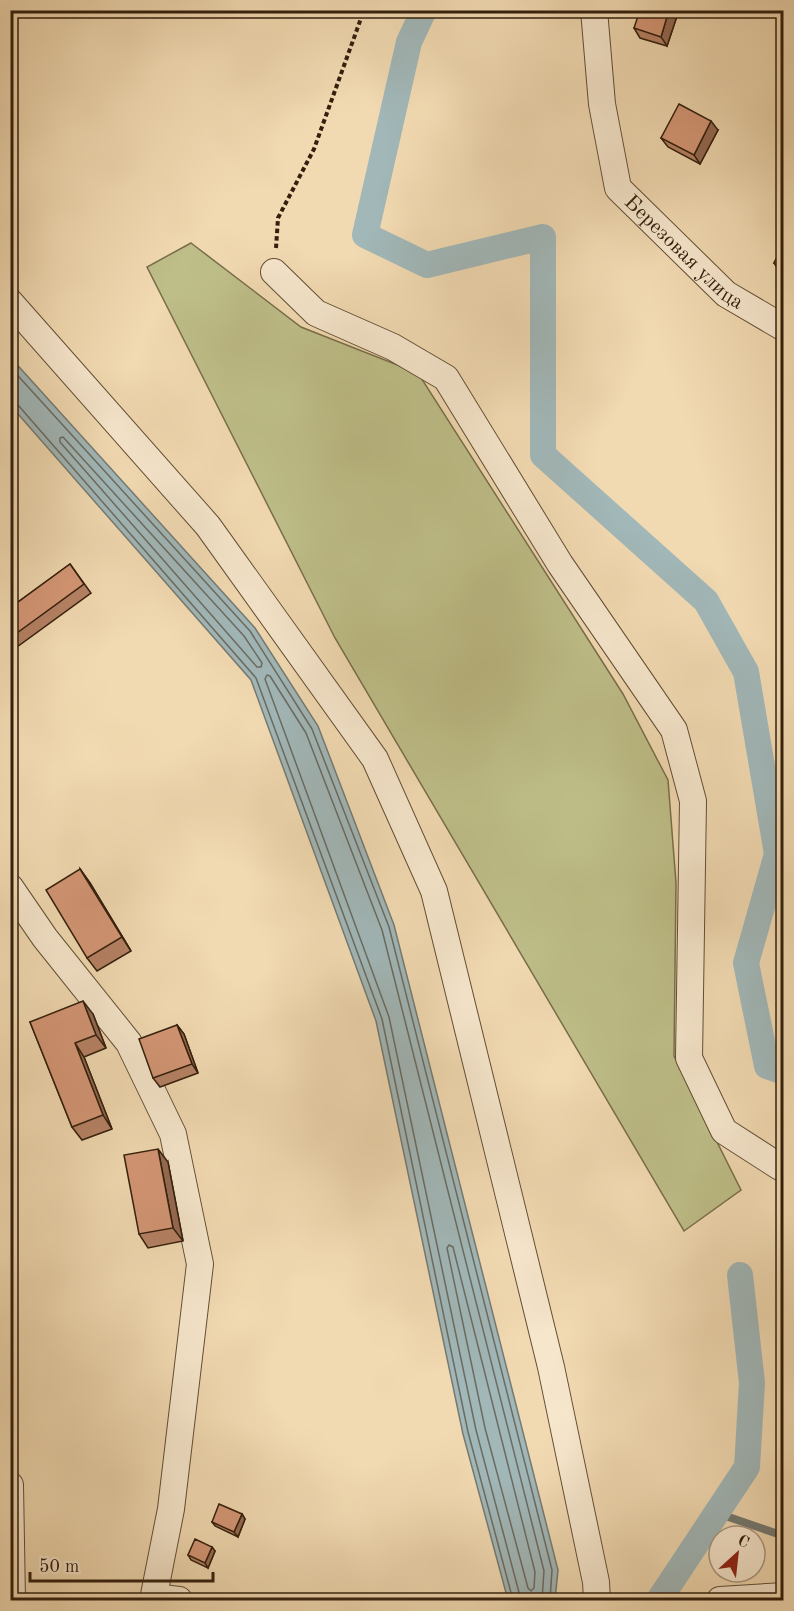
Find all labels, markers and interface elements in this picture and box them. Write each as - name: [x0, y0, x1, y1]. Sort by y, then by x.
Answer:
- street label: Березовая улица: [620, 192, 747, 314]
- north arrow: [707, 1524, 767, 1584]
- text: С: [735, 1533, 751, 1552]
- scale bar: [30, 1545, 213, 1583]
- text: 50 m: [39, 1558, 79, 1576]

